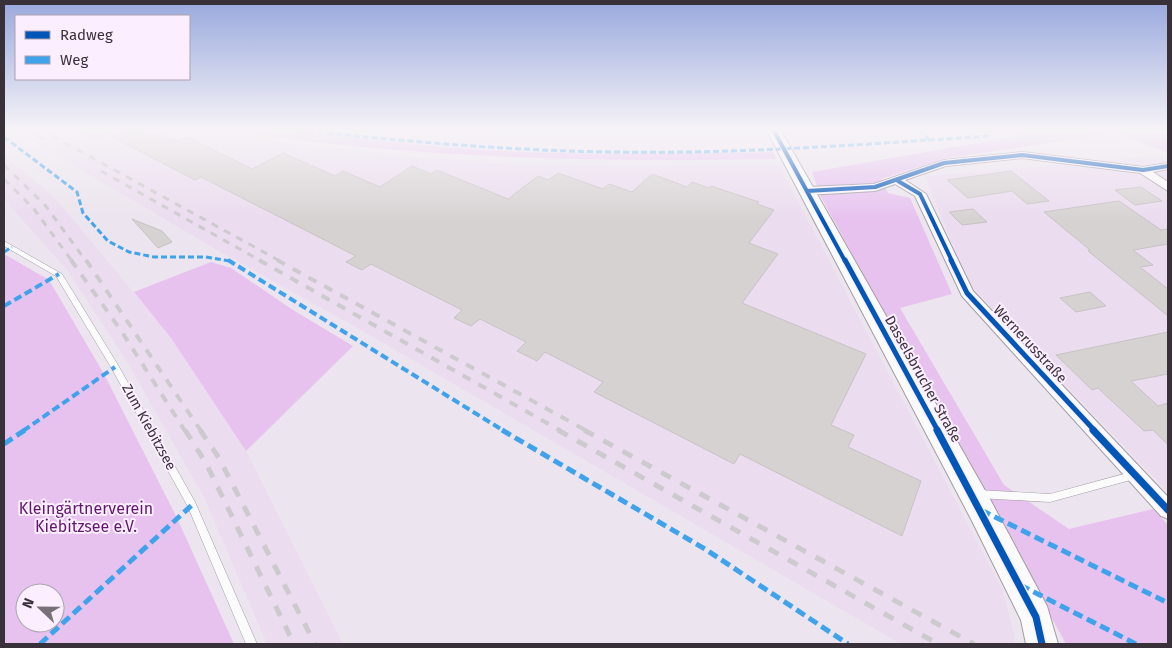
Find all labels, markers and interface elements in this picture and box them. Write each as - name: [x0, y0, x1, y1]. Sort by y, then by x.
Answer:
- legend: [15, 15, 190, 80]
- text: Radweg: [60, 26, 113, 44]
- text: Weg: [60, 51, 88, 69]
- street label: Wernerusstraße: [990, 302, 1070, 386]
- street label: Dasselsbrucher Straße: [881, 313, 965, 445]
- street label: Zum Kiebitzsee: [118, 381, 180, 473]
- park label: Kleingärtnerverein Kiebitzsee e.V.: [19, 499, 153, 536]
- north arrow: [15, 583, 65, 633]
- text: N: [19, 596, 38, 611]

